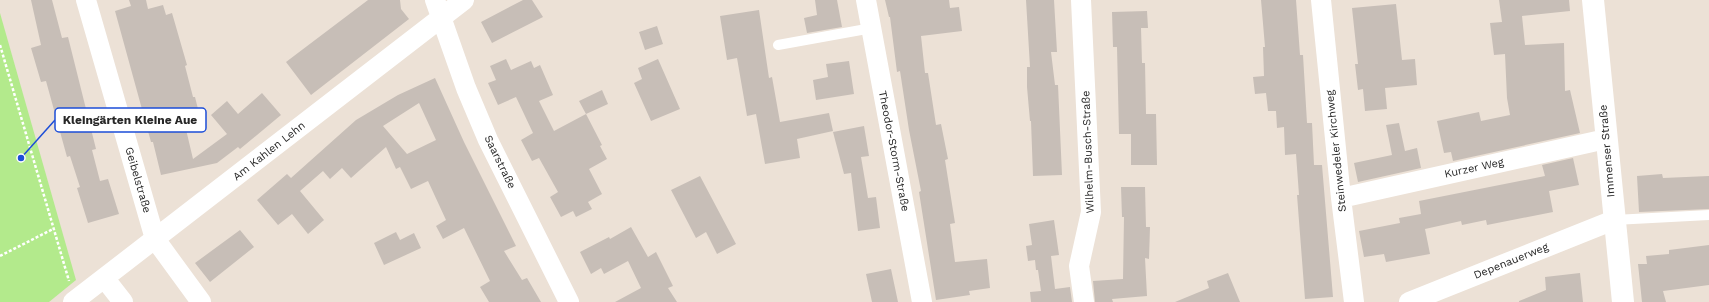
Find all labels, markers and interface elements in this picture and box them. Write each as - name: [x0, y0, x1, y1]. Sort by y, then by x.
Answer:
- street label: Steinwedeler Kirchweg: [1323, 89, 1349, 213]
- street label: Theodor-Storm-Straße: [876, 90, 912, 212]
- street label: Wilhelm-Busch-Straße: [1079, 90, 1097, 214]
- street label: Immenser Straße: [1596, 104, 1618, 198]
- callout: Kleingärten Kleine Aue: [55, 108, 206, 132]
- text: Kleingärten Kleine Aue: [63, 113, 197, 127]
- street label: Am Kahlen Lehn: [230, 119, 308, 183]
- street label: Saarstraße: [481, 133, 519, 191]
- street label: Geibelstraße: [122, 146, 154, 214]
- street label: Kurzer Weg: [1443, 155, 1505, 181]
- street label: Depenauerweg: [1472, 240, 1550, 282]

